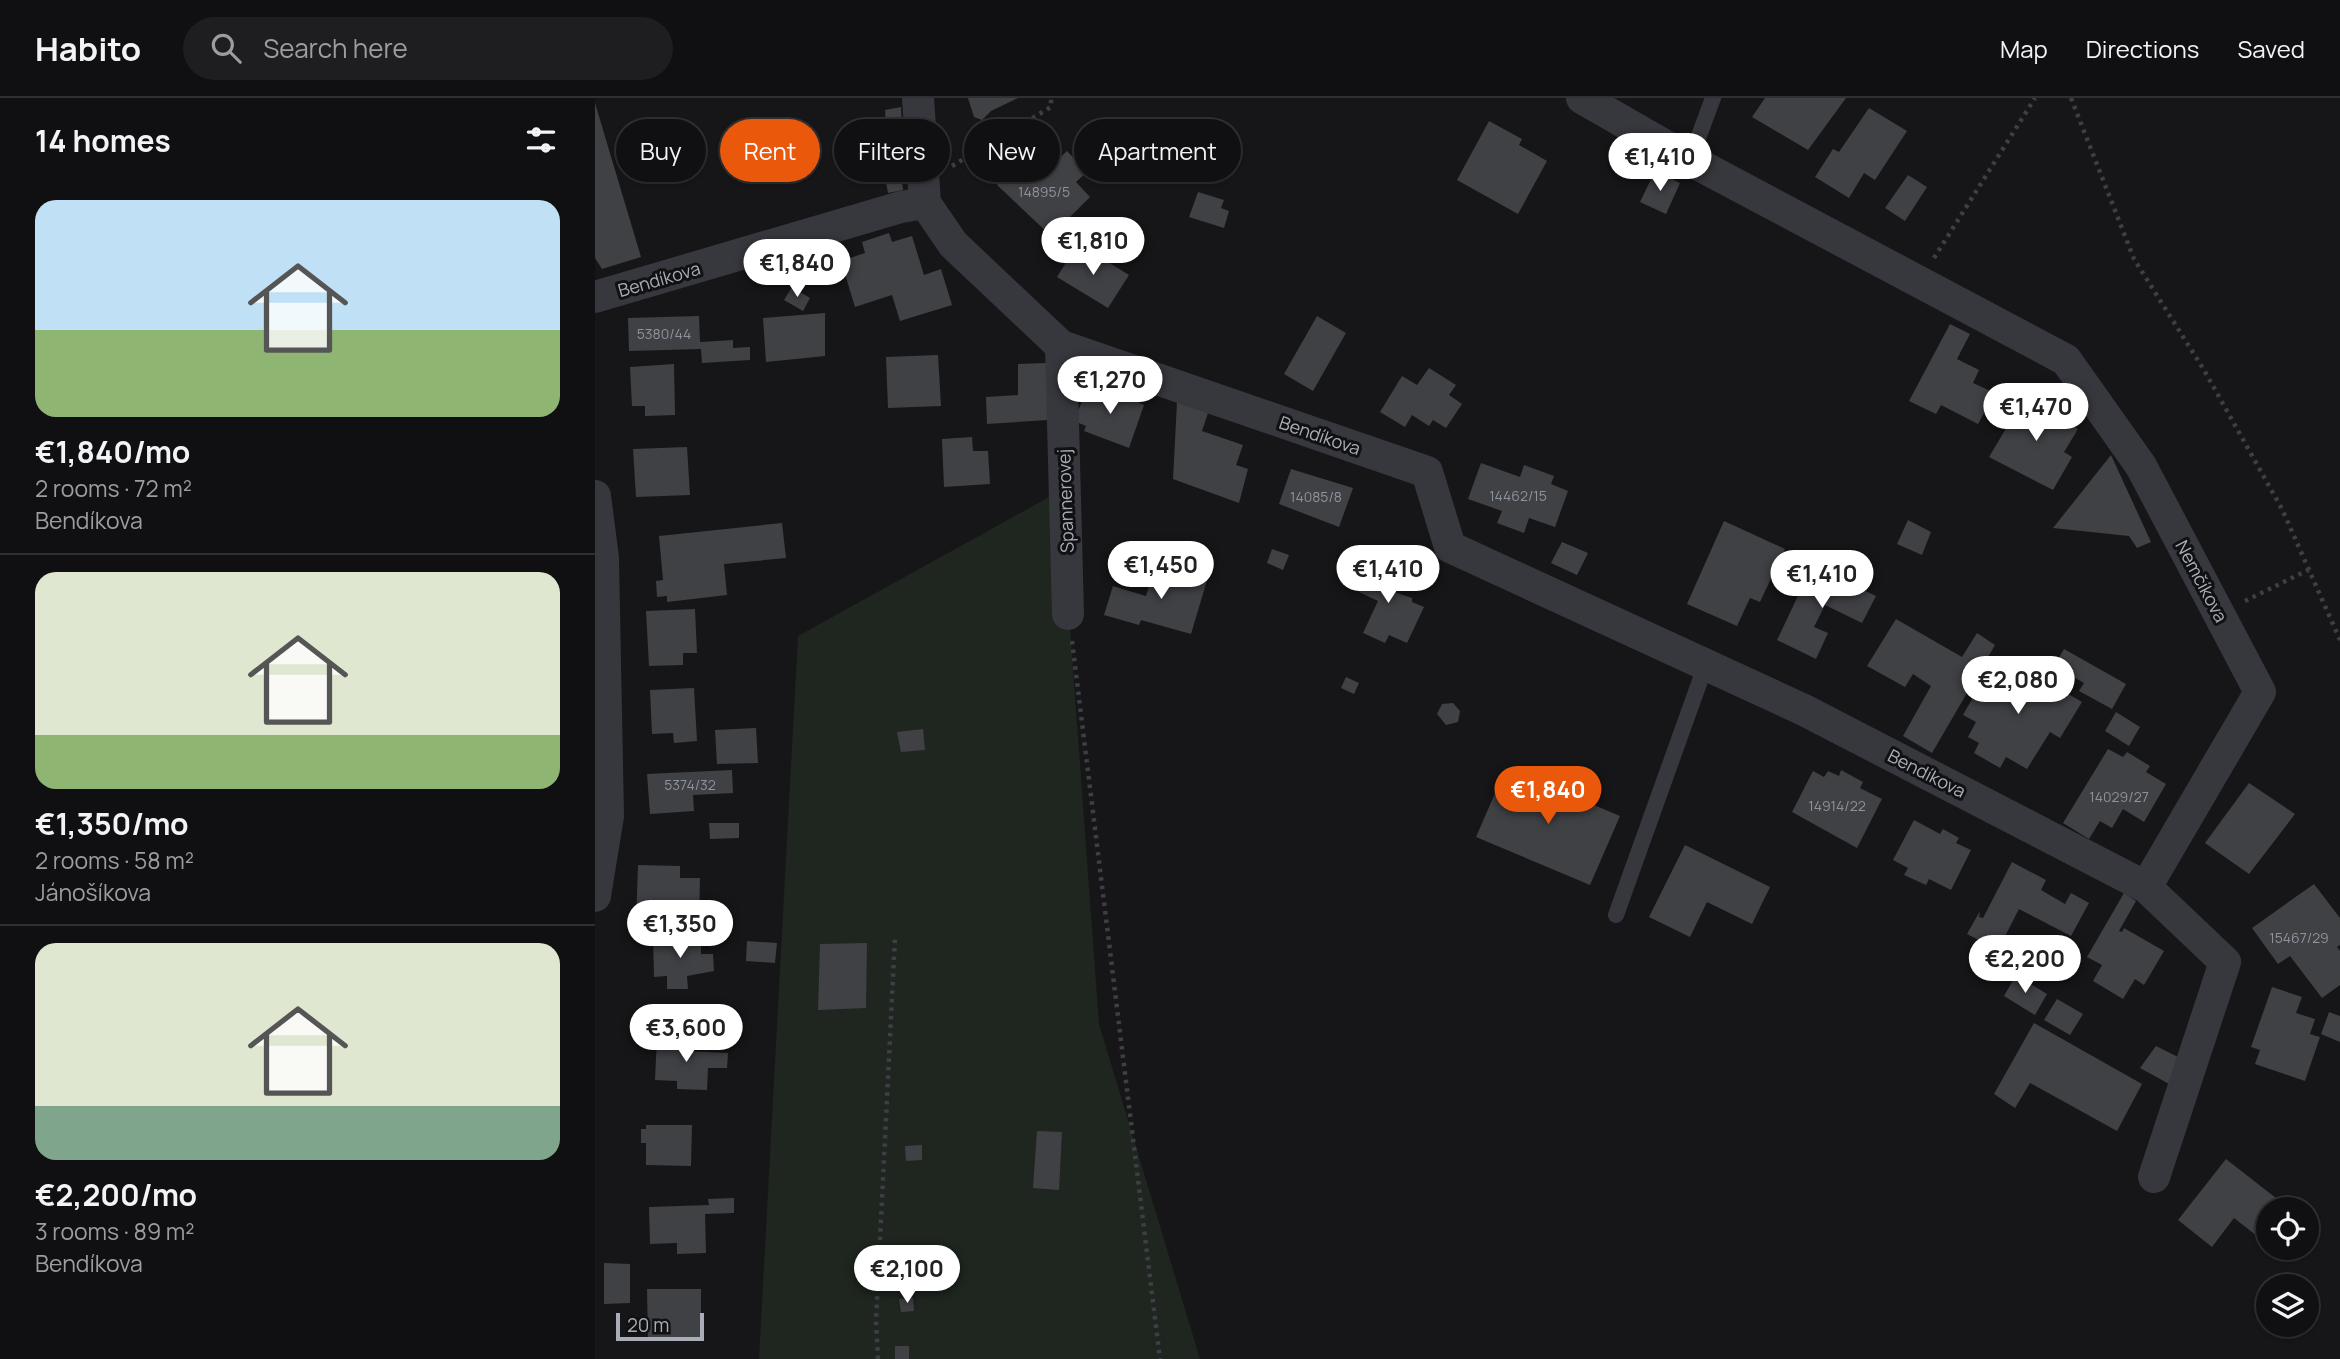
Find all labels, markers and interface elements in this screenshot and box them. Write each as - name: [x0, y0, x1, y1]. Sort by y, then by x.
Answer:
- search box: [183, 17, 673, 80]
- text: Habito: [35, 26, 141, 71]
- icon: search: [207, 29, 245, 67]
- text: Search here: [263, 30, 408, 66]
- text: Map: [2000, 32, 2048, 65]
- text: Directions: [2086, 32, 2199, 65]
- text: Saved: [2237, 32, 2305, 65]
- chip: Buy: [616, 119, 706, 182]
- chip: Rent: [720, 119, 820, 182]
- chip: Filters: [834, 119, 950, 182]
- chip: New: [964, 119, 1060, 182]
- chip: Apartment: [1074, 119, 1241, 182]
- text: 14 homes: [35, 120, 171, 161]
- icon: filters: [522, 121, 560, 159]
- pin: €1,410: [1603, 134, 1717, 193]
- text: €1,410: [1624, 140, 1696, 172]
- house number: 14895/5: [1018, 182, 1070, 201]
- pin: €1,810: [1036, 218, 1150, 277]
- text: €1,810: [1057, 224, 1129, 256]
- pin: €1,840: [740, 240, 854, 299]
- icon: home: [235, 245, 361, 371]
- text: €1,840: [759, 246, 835, 278]
- street label: Bendíkova: [615, 256, 703, 302]
- house number: 5380/44: [637, 324, 691, 343]
- pin: €1,270: [1053, 356, 1167, 416]
- text: €1,270: [1074, 363, 1146, 395]
- pin: €1,470: [1979, 384, 2093, 443]
- text: €1,470: [1999, 390, 2073, 422]
- street label: Bendíkova: [1276, 410, 1364, 460]
- text: €1,840/mo: [35, 431, 190, 472]
- street label: Spannerovej: [1051, 449, 1079, 553]
- text: 2 rooms · 72 m²: [35, 472, 192, 504]
- house number: 14462/15: [1489, 486, 1547, 505]
- house number: 14085/8: [1290, 487, 1342, 506]
- text: Bendíkova: [35, 504, 143, 536]
- street label: Nemčíkova: [2170, 536, 2234, 626]
- pin: €1,450: [1104, 542, 1218, 601]
- pin: €1,410: [1331, 546, 1445, 605]
- text: €1,450: [1124, 548, 1198, 580]
- pin: €1,410: [1765, 550, 1879, 610]
- text: €1,410: [1352, 552, 1424, 584]
- text: €1,410: [1786, 557, 1858, 589]
- icon: home: [235, 617, 361, 743]
- pin: €2,080: [1961, 656, 2075, 716]
- text: €2,080: [1978, 663, 2058, 695]
- street label: Bendíkova: [1884, 743, 1970, 803]
- pin: €1,840: [1491, 766, 1605, 826]
- text: €1,840: [1510, 773, 1586, 805]
- house number: 5374/32: [664, 775, 716, 794]
- house number: 14029/27: [2089, 787, 2149, 806]
- house number: 14914/22: [1808, 796, 1866, 815]
- text: €1,350/mo: [35, 803, 189, 844]
- text: 2 rooms · 58 m²: [35, 844, 194, 876]
- text: Jánošíkova: [35, 876, 151, 908]
- pin: €1,350: [623, 900, 737, 960]
- text: €1,350: [643, 907, 717, 939]
- house number: 15467/29: [2269, 928, 2329, 947]
- pin: €2,200: [1968, 936, 2082, 995]
- text: €2,200: [1985, 942, 2065, 974]
- icon: home: [235, 988, 361, 1114]
- pin: €3,600: [629, 1004, 743, 1064]
- text: €3,600: [646, 1011, 726, 1043]
- text: €2,200/mo: [35, 1174, 197, 1215]
- map controls: [2256, 1197, 2319, 1337]
- button: locate: [2256, 1197, 2319, 1260]
- text: 3 rooms · 89 m²: [35, 1215, 195, 1247]
- pin: €2,100: [850, 1246, 964, 1305]
- text: Bendíkova: [35, 1247, 143, 1279]
- text: €2,100: [870, 1252, 944, 1284]
- button: layers: [2256, 1274, 2319, 1337]
- scale bar: [616, 1310, 703, 1342]
- text: 20 m: [627, 1312, 669, 1338]

